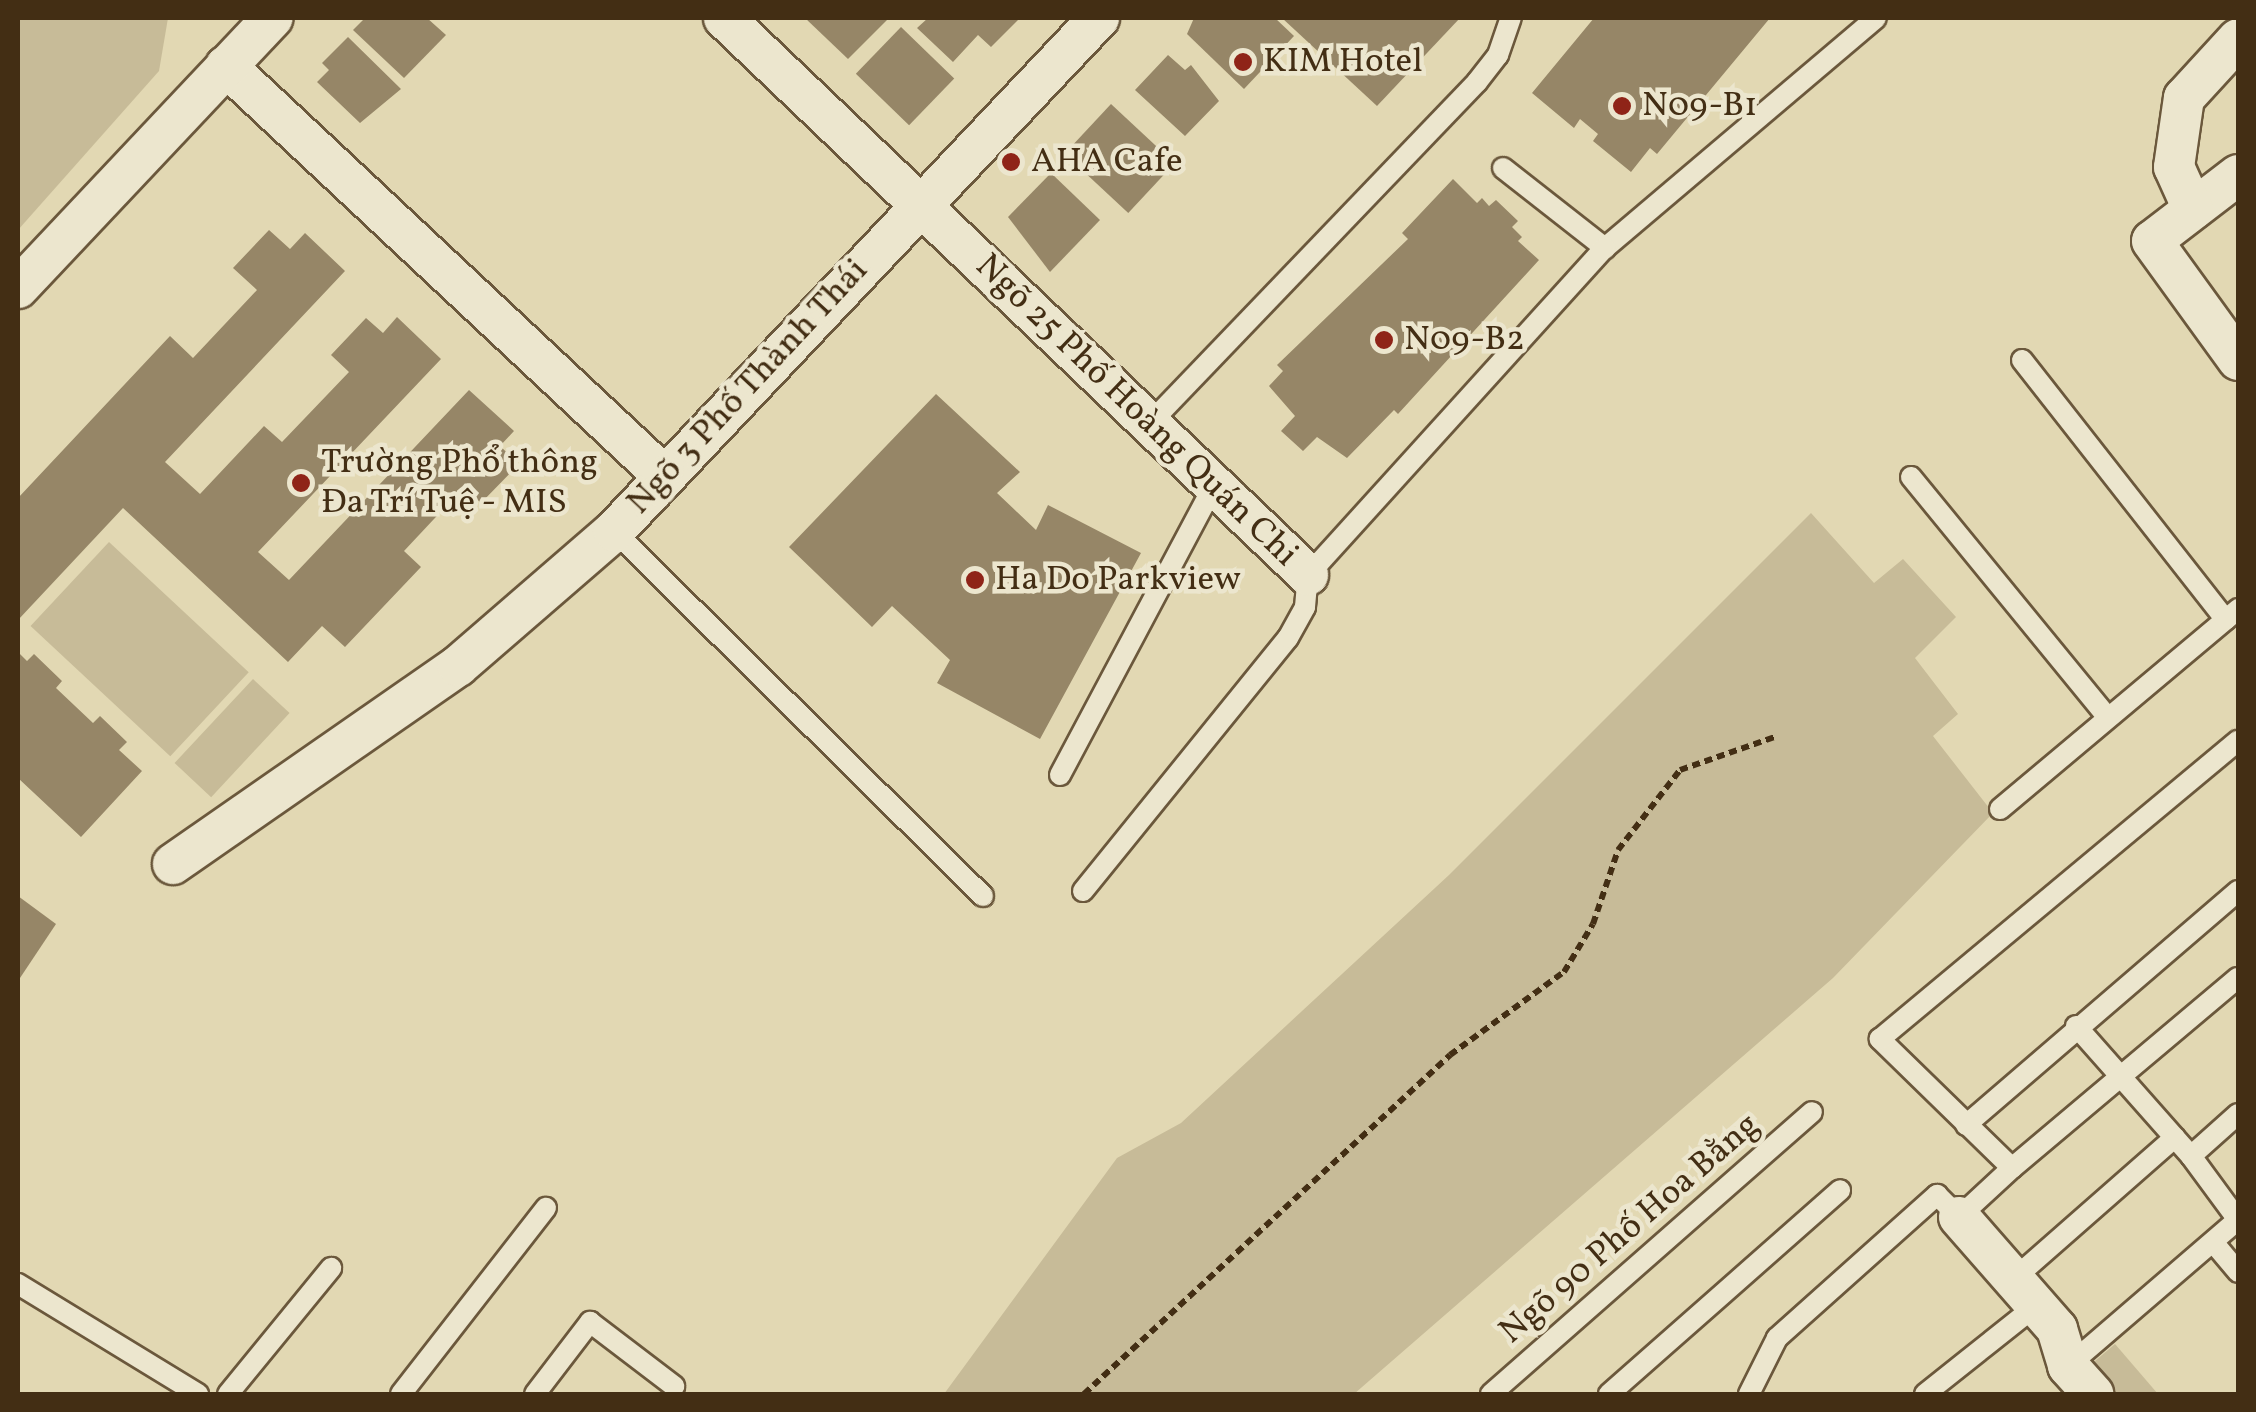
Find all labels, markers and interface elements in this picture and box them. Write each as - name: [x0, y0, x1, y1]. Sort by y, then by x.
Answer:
- place label: KIM Hotel: [1263, 41, 1423, 83]
- marker: KIM Hotel: [1232, 51, 1254, 73]
- place label: N09-B1: [1642, 85, 1758, 127]
- marker: N09-B1: [1611, 95, 1633, 117]
- place label: AHA Cafe: [1031, 141, 1182, 183]
- marker: AHA Cafe: [1000, 151, 1022, 173]
- street label: Ngõ 25 Phố Hoàng Quán Chi: [966, 246, 1306, 576]
- street label: Ngõ 3 Phố Thành Thái: [618, 250, 878, 524]
- place label: N09-B2: [1404, 319, 1525, 361]
- marker: N09-B2: [1373, 329, 1395, 351]
- place label: Trường Phổ thông Đa Trí Tuệ - MIS: [321, 442, 598, 524]
- marker: Trường Phổ thông Đa Trí Tuệ - MIS: [290, 472, 312, 494]
- place label: Ha Do Parkview: [995, 559, 1241, 601]
- marker: Ha Do Parkview: [964, 569, 986, 591]
- street label: Ngõ 90 Phố Hoa Bằng: [1491, 1105, 1769, 1353]

